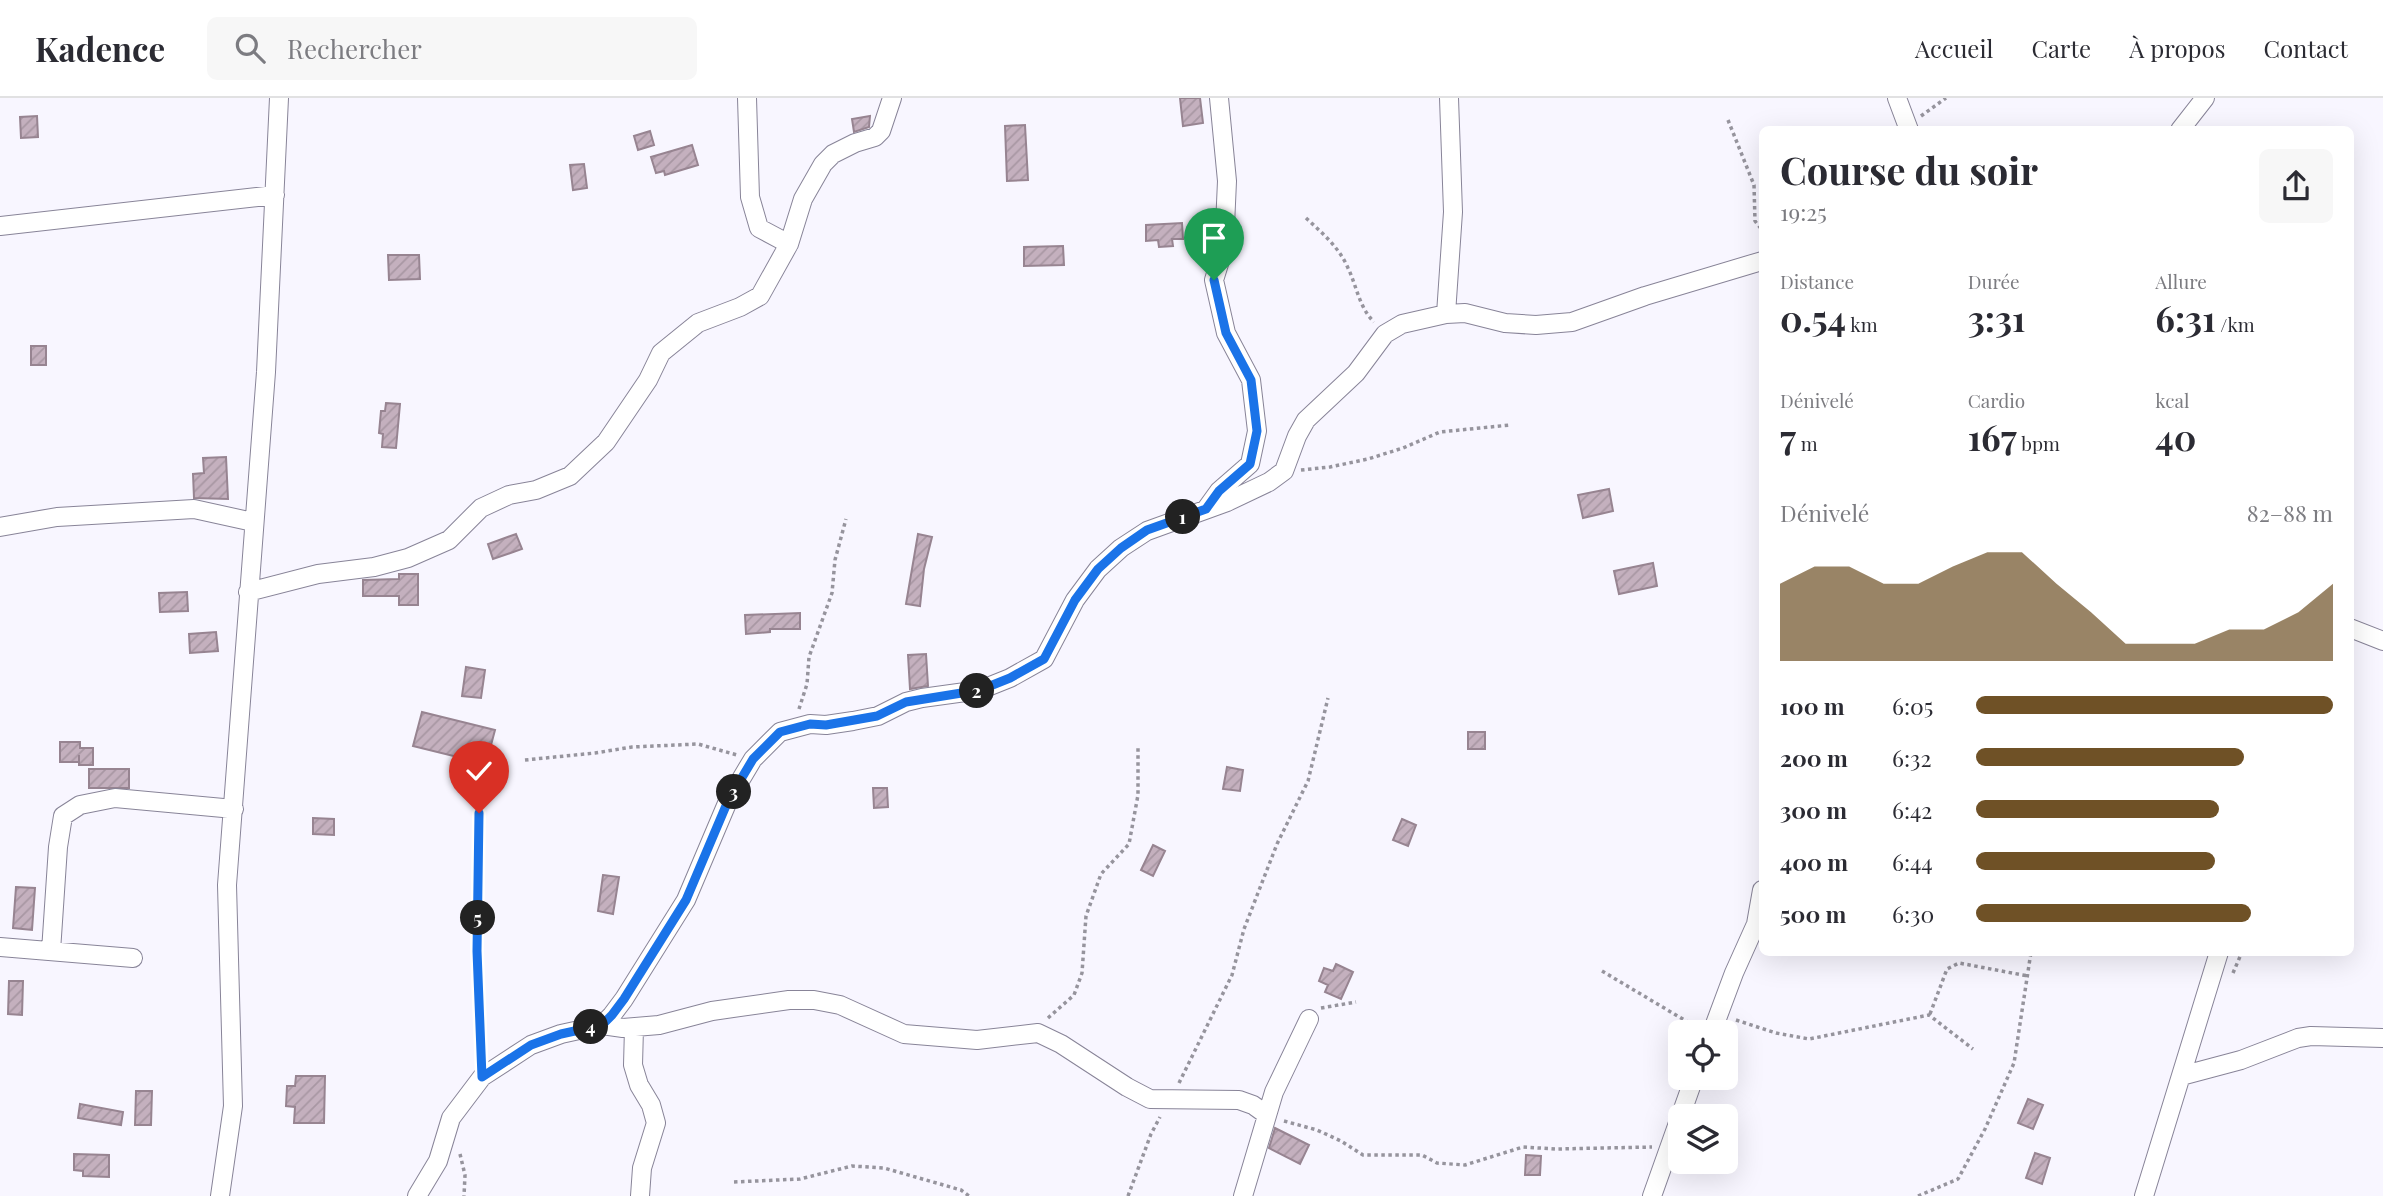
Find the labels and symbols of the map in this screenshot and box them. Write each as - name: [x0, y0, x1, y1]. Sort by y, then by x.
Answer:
- pin: [1184, 208, 1244, 280]
- pin: 1: [1166, 500, 1200, 534]
- pin: 2: [960, 674, 995, 708]
- pin: [449, 741, 509, 813]
- pin: 3: [716, 774, 752, 810]
- pin: 5: [461, 900, 496, 936]
- pin: 4: [574, 1010, 608, 1044]

